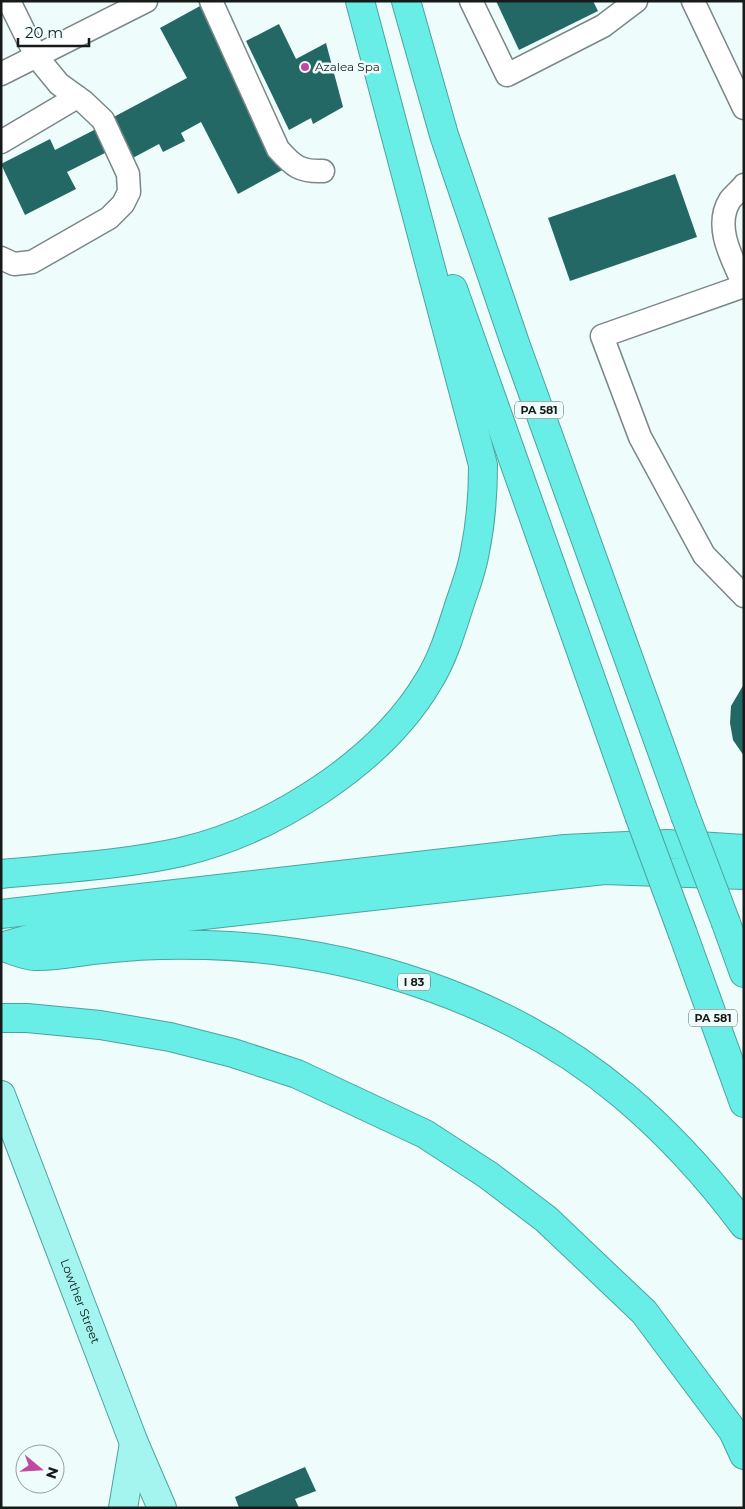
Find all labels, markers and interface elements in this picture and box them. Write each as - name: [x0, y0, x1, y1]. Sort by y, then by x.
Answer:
- scale bar: [18, 15, 89, 47]
- text: 20 m: [25, 23, 63, 42]
- place label: Azalea Spa: [315, 59, 380, 74]
- marker: Azalea Spa: [299, 61, 311, 73]
- road number: PA 581: [515, 402, 563, 418]
- road number: I 83: [398, 974, 430, 990]
- road number: PA 581: [689, 1010, 737, 1026]
- street label: Lowther Street: [57, 1257, 103, 1346]
- north arrow: [15, 1444, 65, 1494]
- text: N: [42, 1465, 63, 1481]

